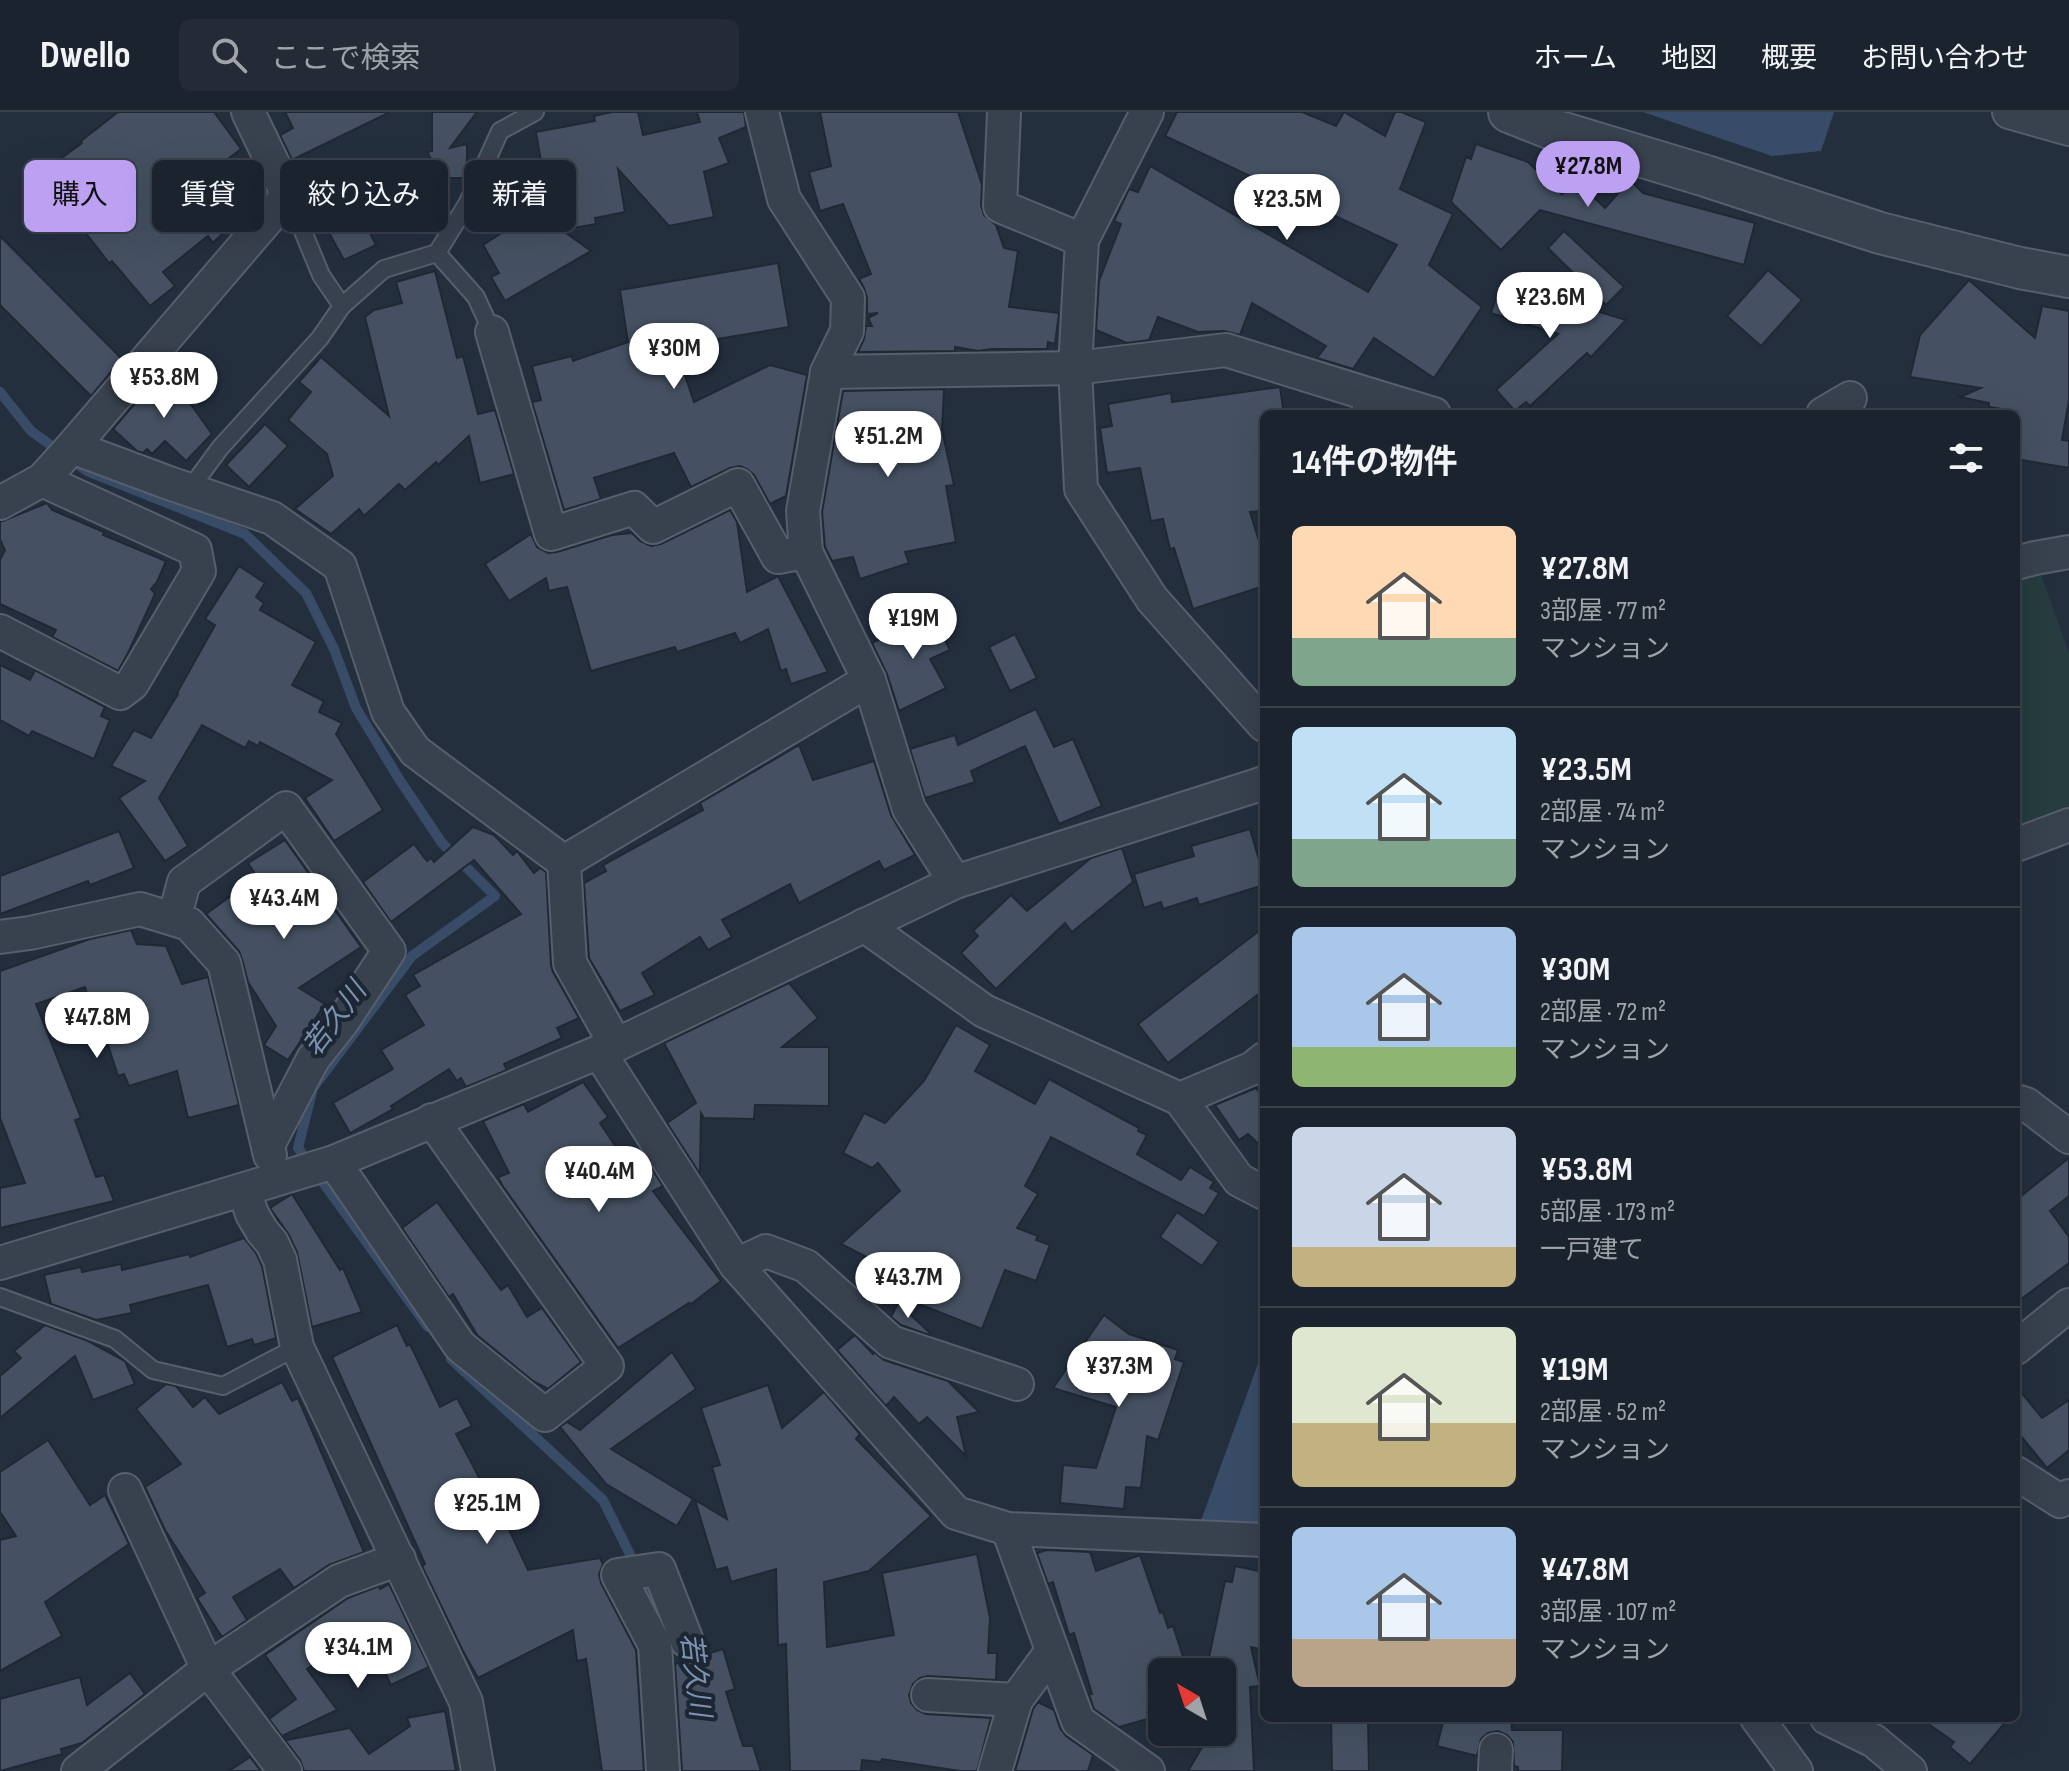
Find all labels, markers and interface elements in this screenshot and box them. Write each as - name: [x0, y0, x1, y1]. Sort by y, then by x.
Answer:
- search box: [179, 19, 739, 91]
- text: Dwello: [40, 33, 131, 78]
- icon: search: [207, 33, 251, 77]
- text: ここで検索: [271, 41, 421, 77]
- text: ホーム: [1534, 42, 1617, 75]
- text: 地図: [1661, 42, 1717, 75]
- text: 概要: [1761, 42, 1817, 75]
- text: お問い合わせ: [1861, 42, 2029, 75]
- pin: ¥27.8M: [1523, 141, 1653, 209]
- text: ¥27.8M: [1554, 151, 1622, 182]
- chip: 購入: [24, 160, 136, 232]
- chip: 賃貸: [152, 160, 264, 232]
- chip: 絞り込み: [280, 160, 448, 232]
- chip: 新着: [464, 160, 576, 232]
- pin: ¥23.5M: [1222, 174, 1352, 242]
- text: ¥23.5M: [1252, 184, 1322, 215]
- pin: ¥23.6M: [1485, 272, 1615, 340]
- text: ¥23.6M: [1515, 282, 1585, 313]
- pin: ¥30M: [627, 323, 721, 391]
- text: ¥30M: [647, 333, 701, 364]
- pin: ¥53.8M: [99, 352, 229, 420]
- text: ¥53.8M: [129, 362, 199, 393]
- pin: ¥51.2M: [823, 411, 953, 479]
- text: ¥51.2M: [853, 421, 923, 452]
- icon: filters: [1944, 436, 1988, 480]
- text: 14件の物件: [1292, 442, 1457, 483]
- text: ¥27.8M: [1540, 548, 1629, 589]
- icon: home: [1356, 558, 1452, 654]
- pin: ¥19M: [866, 593, 960, 661]
- text: 3部屋 · 77 m²: [1540, 596, 1666, 627]
- text: ¥19M: [887, 603, 939, 634]
- text: マンション: [1540, 634, 1670, 665]
- text: ¥23.5M: [1540, 749, 1632, 790]
- icon: home: [1356, 759, 1452, 855]
- text: 2部屋 · 74 m²: [1540, 797, 1665, 828]
- text: マンション: [1540, 835, 1670, 866]
- pin: ¥43.4M: [219, 873, 349, 941]
- text: ¥43.4M: [248, 883, 320, 914]
- text: ¥30M: [1540, 949, 1610, 990]
- icon: home: [1356, 959, 1452, 1055]
- water label: 若久川: [297, 973, 375, 1062]
- pin: ¥47.8M: [32, 992, 162, 1060]
- text: 2部屋 · 72 m²: [1540, 997, 1666, 1028]
- text: ¥47.8M: [63, 1002, 131, 1033]
- text: マンション: [1540, 1035, 1670, 1066]
- pin: ¥40.4M: [534, 1146, 664, 1214]
- text: ¥53.8M: [1540, 1149, 1633, 1190]
- text: ¥40.4M: [563, 1156, 635, 1187]
- icon: home: [1356, 1159, 1452, 1255]
- text: 5部屋 · 173 m²: [1540, 1197, 1675, 1228]
- text: 一戸建て: [1540, 1235, 1644, 1266]
- pin: ¥43.7M: [843, 1252, 973, 1320]
- text: ¥43.7M: [873, 1262, 943, 1293]
- pin: ¥37.3M: [1054, 1341, 1184, 1409]
- text: ¥19M: [1540, 1349, 1608, 1390]
- text: ¥37.3M: [1085, 1351, 1153, 1382]
- icon: home: [1356, 1359, 1452, 1455]
- text: 2部屋 · 52 m²: [1540, 1397, 1666, 1428]
- text: マンション: [1540, 1435, 1670, 1466]
- pin: ¥25.1M: [422, 1478, 552, 1546]
- text: ¥25.1M: [453, 1488, 521, 1519]
- text: ¥47.8M: [1540, 1549, 1629, 1590]
- icon: home: [1356, 1559, 1452, 1655]
- text: 3部屋 · 107 m²: [1540, 1597, 1676, 1628]
- pin: ¥34.1M: [293, 1622, 423, 1690]
- water label: 若久川: [674, 1631, 717, 1722]
- text: ¥34.1M: [323, 1632, 393, 1663]
- text: マンション: [1540, 1635, 1670, 1666]
- north arrow: [1148, 1658, 1236, 1746]
- map controls: [1148, 1658, 1236, 1746]

